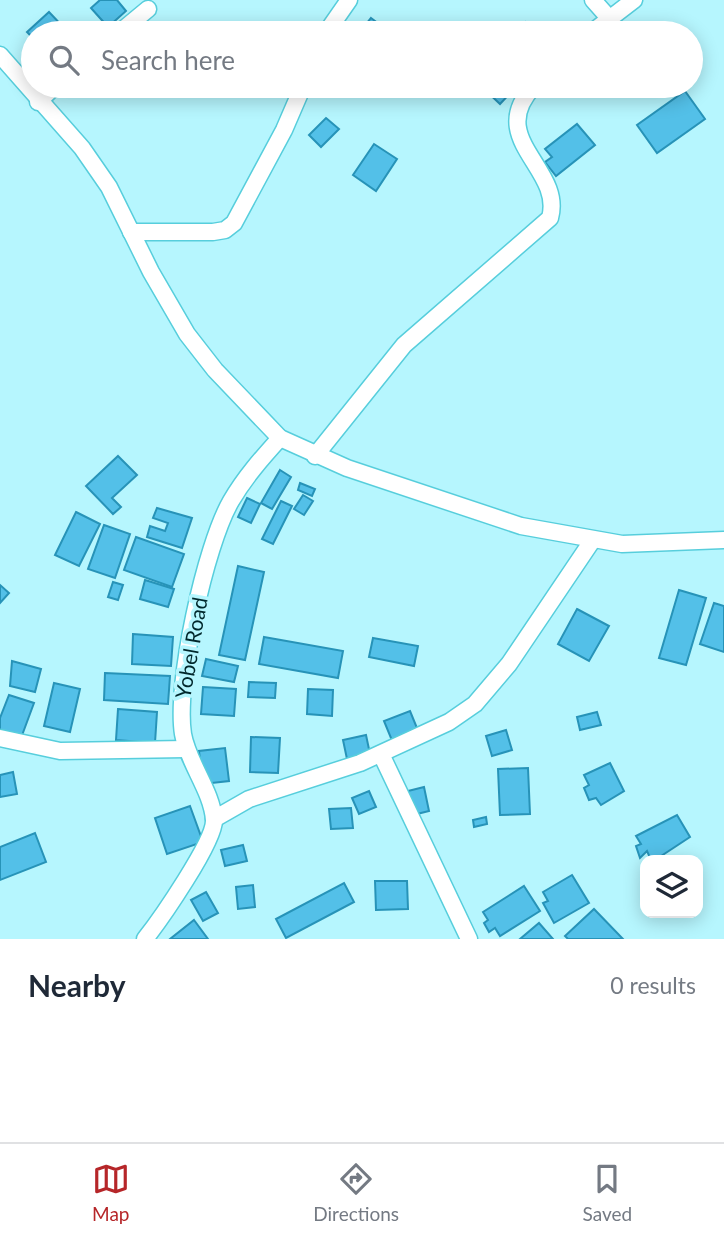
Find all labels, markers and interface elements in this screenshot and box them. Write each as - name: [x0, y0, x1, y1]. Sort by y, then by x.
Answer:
- search box: [21, 21, 703, 98]
- icon: search: [45, 41, 83, 79]
- text: Search here: [101, 44, 235, 76]
- street label: Yobel Road: [169, 595, 212, 700]
- map controls: [640, 855, 703, 918]
- button: layers: [640, 855, 703, 918]
- text: Nearby: [28, 967, 126, 1003]
- text: 0 results: [610, 971, 696, 999]
- tab: Map: [92, 1160, 130, 1225]
- tab: Directions: [313, 1160, 399, 1225]
- tab: Saved: [583, 1160, 632, 1225]

